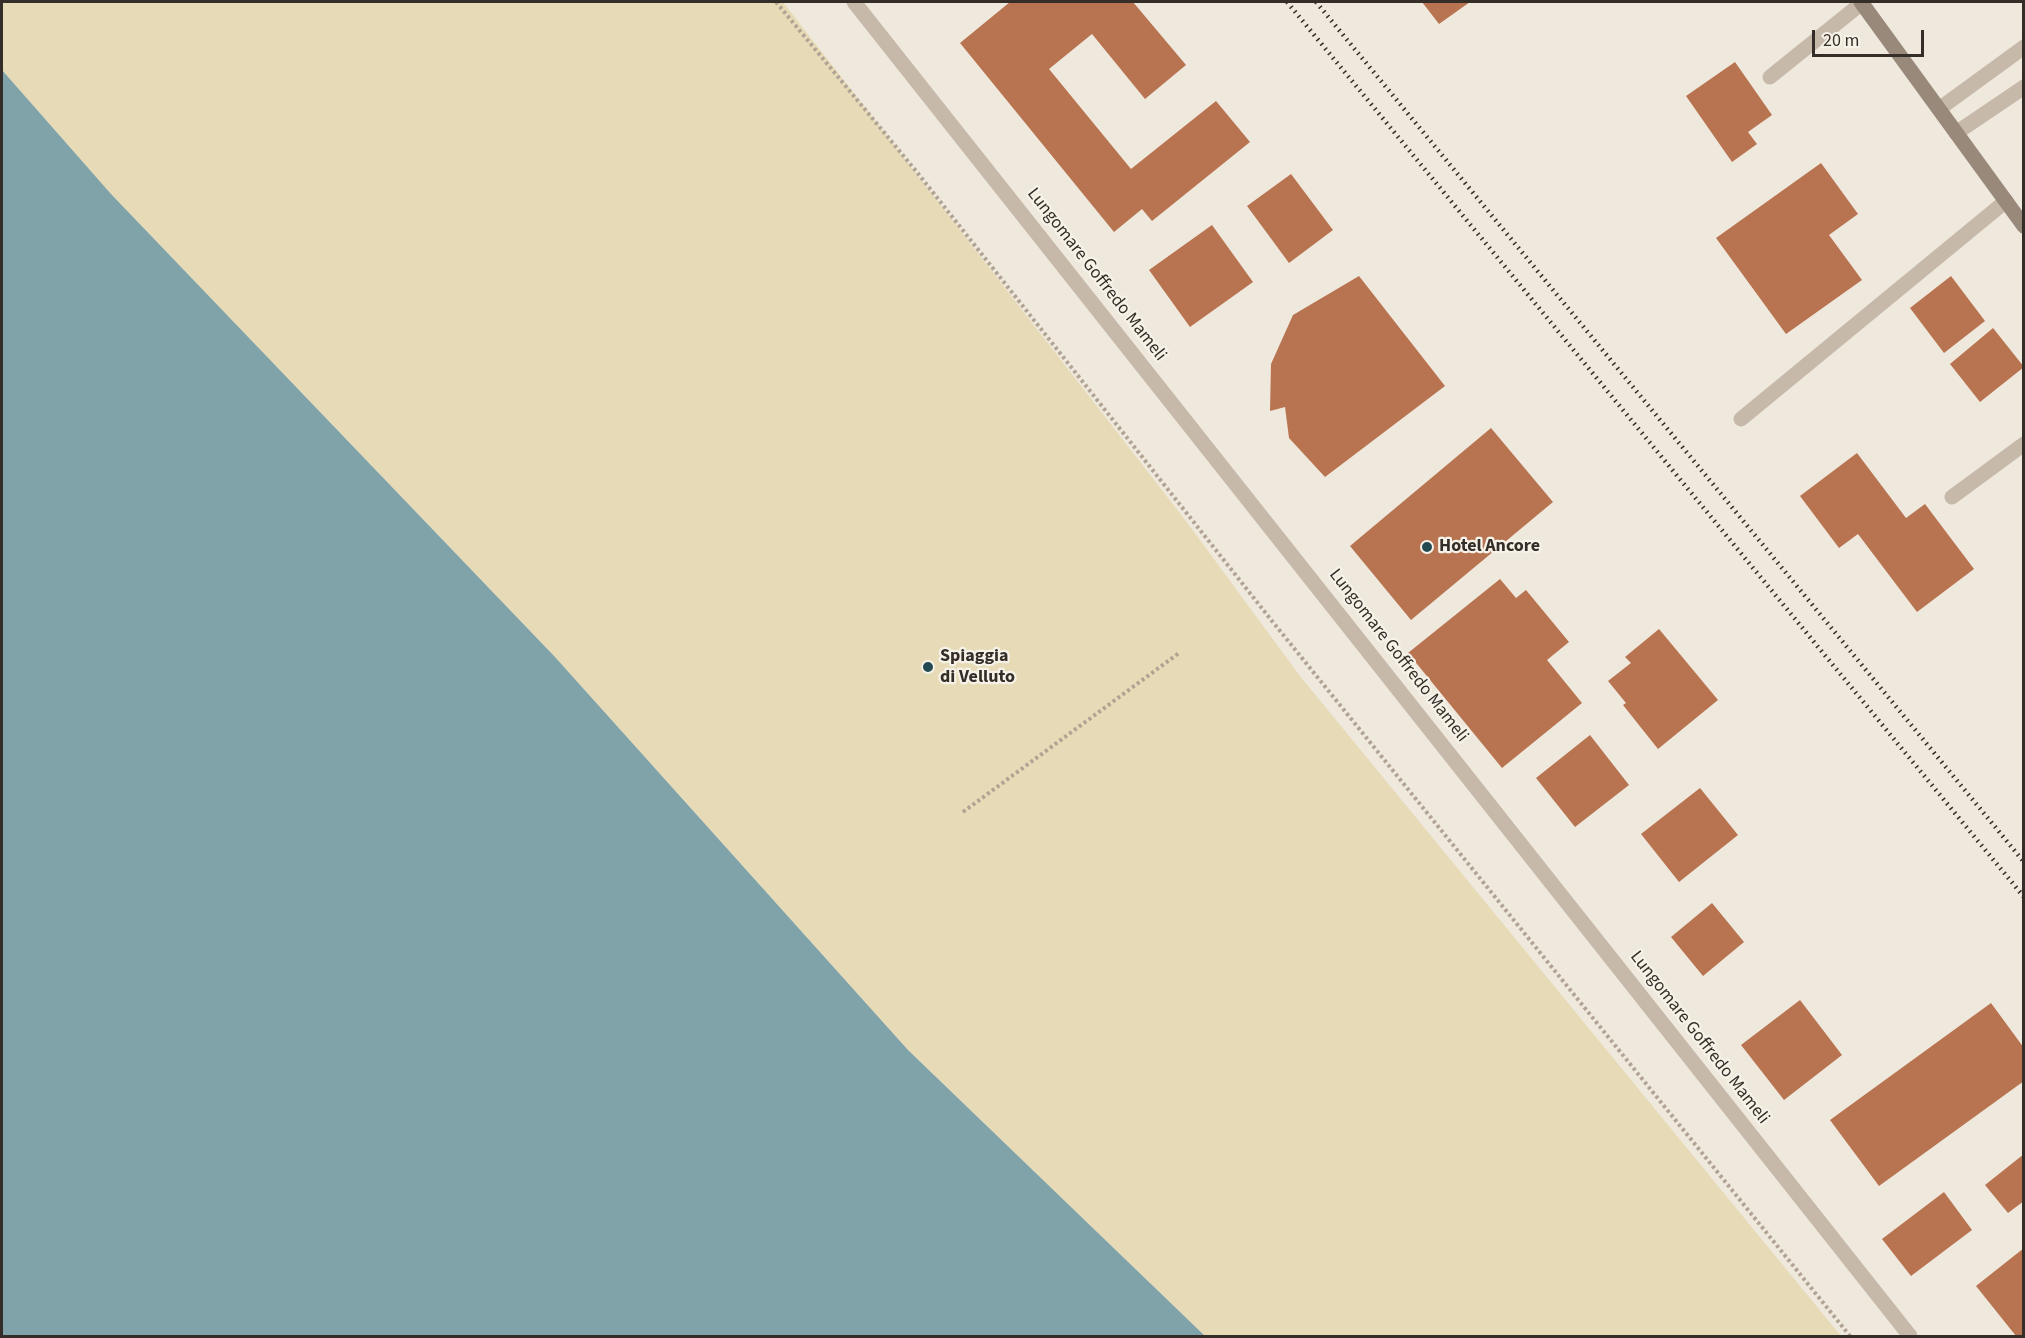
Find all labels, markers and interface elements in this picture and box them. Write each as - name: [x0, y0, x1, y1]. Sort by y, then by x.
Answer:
- scale bar: [1815, 18, 1928, 56]
- text: 20 m: [1823, 28, 1859, 53]
- street label: Lungomare Goffredo Mameli: [1022, 184, 1170, 366]
- place label: Hotel Ancore: [1439, 536, 1540, 558]
- marker: Hotel Ancore: [1420, 540, 1434, 554]
- street label: Lungomare Goffredo Mameli: [1324, 565, 1472, 747]
- place label: Spiaggia di Velluto: [940, 646, 1015, 688]
- marker: Spiaggia di Velluto: [921, 660, 935, 674]
- street label: Lungomare Goffredo Mameli: [1625, 947, 1773, 1129]

